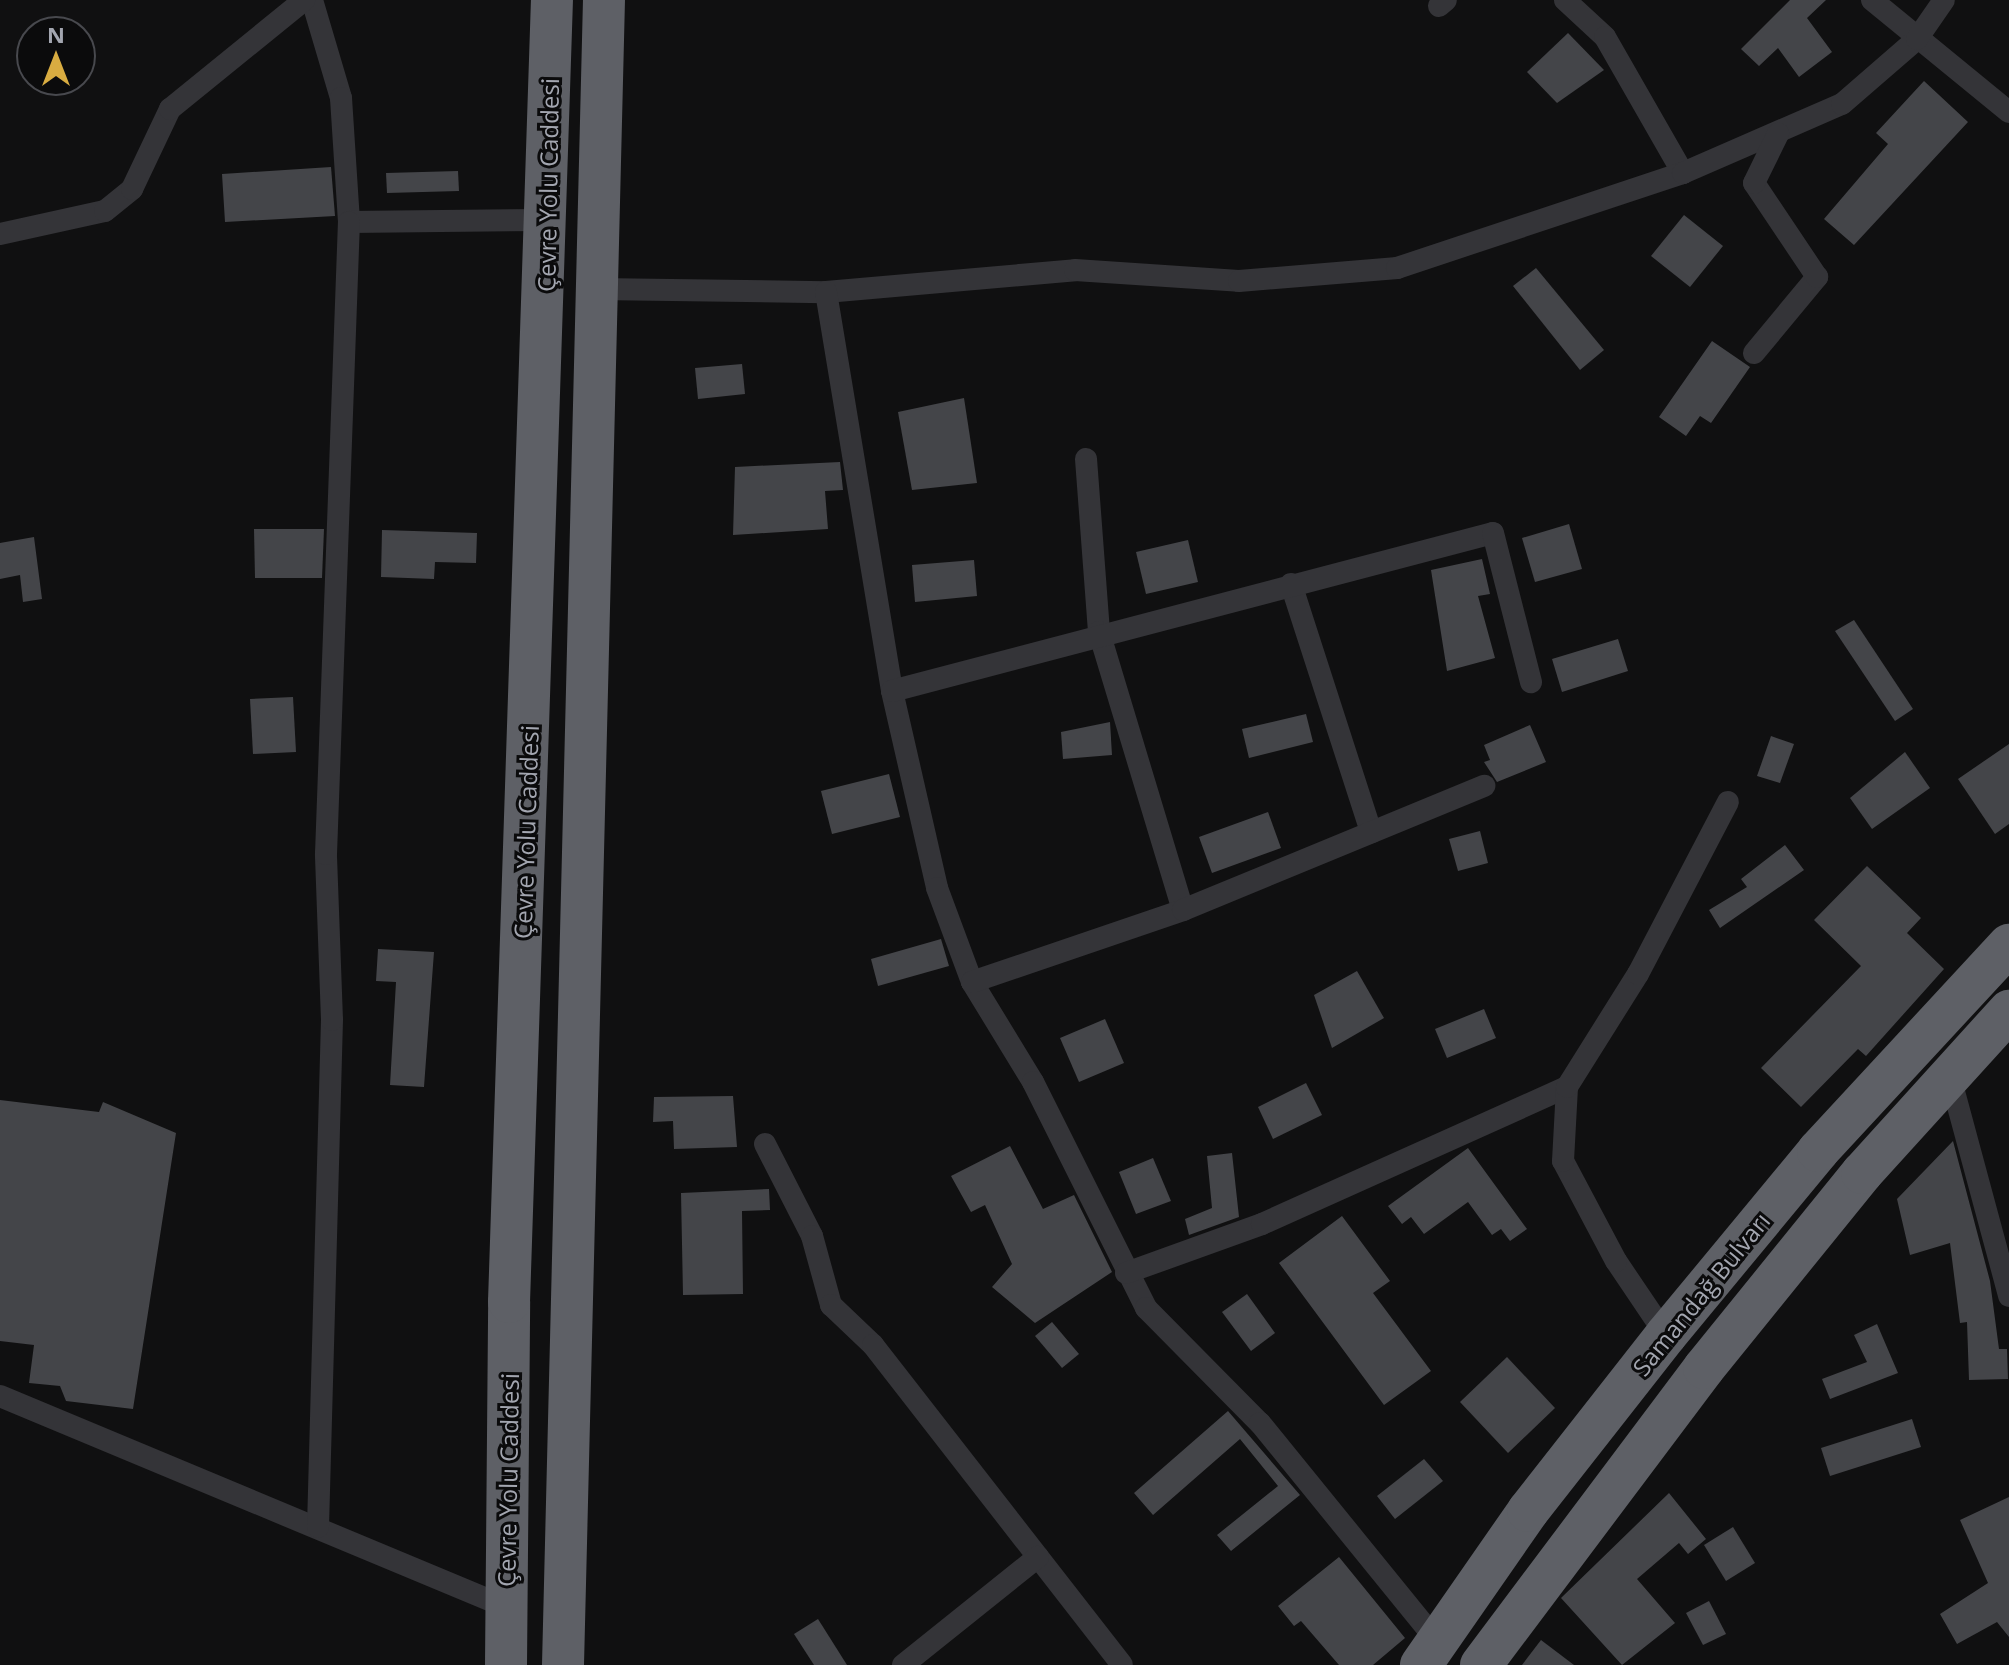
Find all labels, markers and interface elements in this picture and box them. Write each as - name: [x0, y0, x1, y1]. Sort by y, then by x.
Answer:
- north arrow: [16, 16, 96, 96]
- text: N: [47, 19, 65, 49]
- street label: Çevre Yolu Caddesi: [532, 78, 564, 292]
- street label: Çevre Yolu Caddesi: [508, 725, 544, 939]
- street label: Samandağ Bulvarı: [1626, 1207, 1776, 1381]
- street label: Çevre Yolu Caddesi: [492, 1373, 524, 1587]

